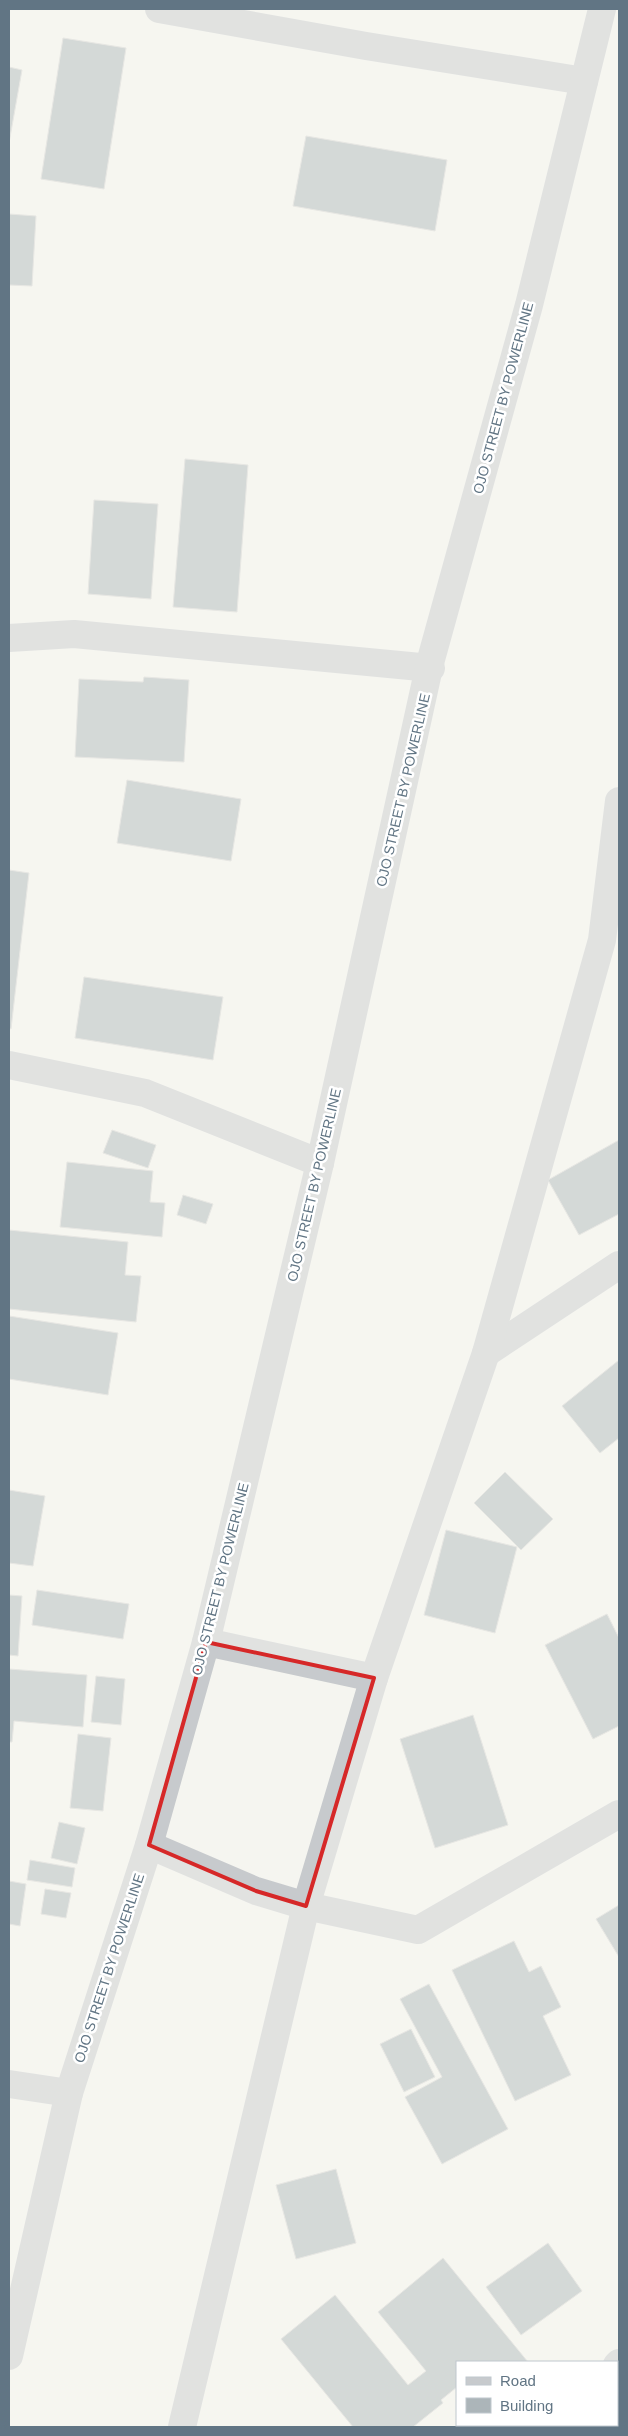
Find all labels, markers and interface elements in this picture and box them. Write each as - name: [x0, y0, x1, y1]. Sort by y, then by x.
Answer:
- street label: OJO STREET BY POWERLINE: [470, 300, 536, 496]
- street label: OJO STREET BY POWERLINE: [373, 692, 433, 888]
- street label: OJO STREET BY POWERLINE: [284, 1087, 344, 1283]
- street label: OJO STREET BY POWERLINE: [188, 1481, 252, 1677]
- street label: OJO STREET BY POWERLINE: [71, 1871, 147, 2065]
- legend: [456, 2361, 618, 2426]
- text: Road: [500, 2372, 536, 2389]
- text: Building: [500, 2397, 553, 2414]

